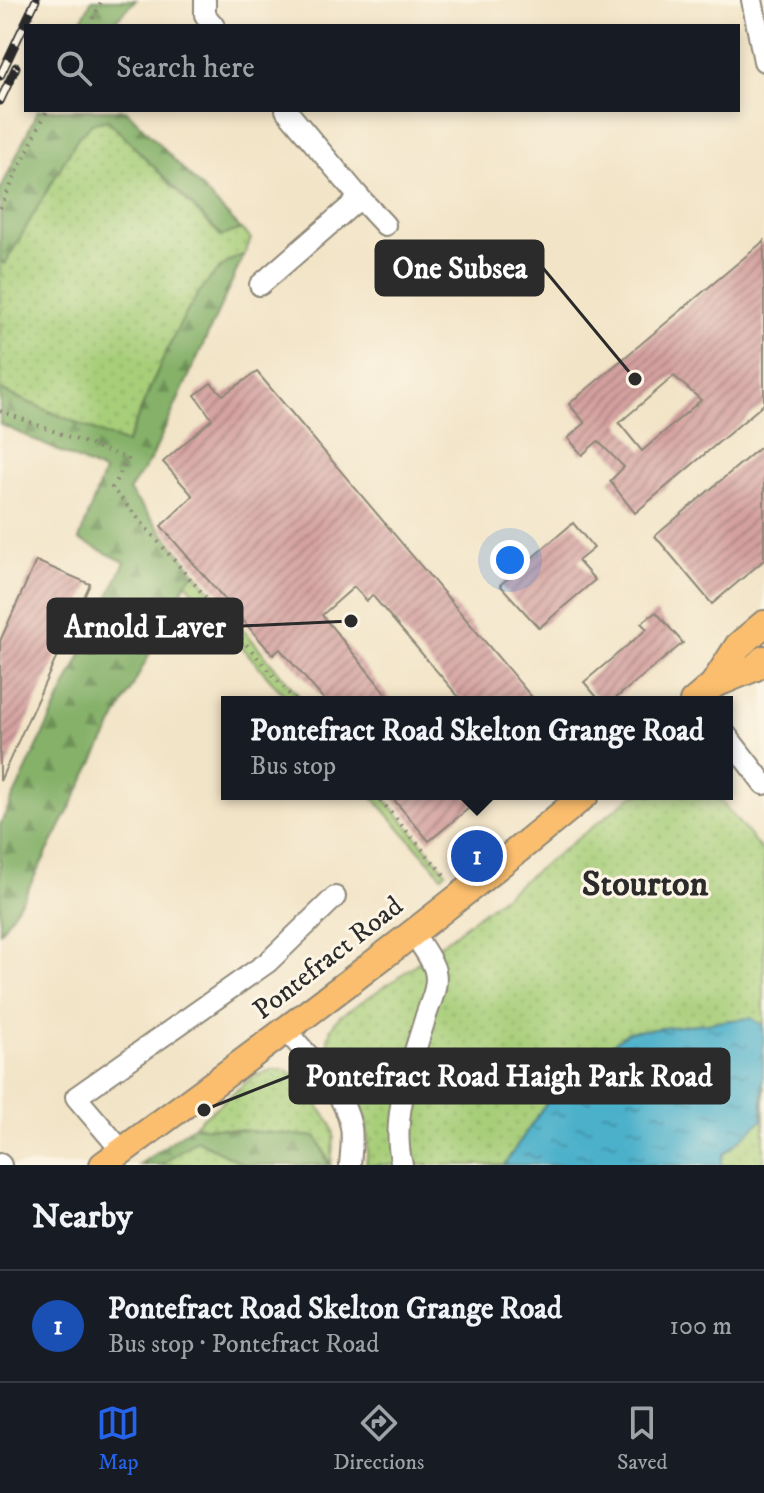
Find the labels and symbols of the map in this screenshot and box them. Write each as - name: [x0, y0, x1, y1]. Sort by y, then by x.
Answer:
- callout: One Subsea: [376, 241, 543, 295]
- text: One Subsea: [392, 251, 529, 288]
- your location: [490, 540, 530, 580]
- callout: Arnold Laver: [48, 599, 242, 653]
- text: Arnold Laver: [63, 610, 227, 647]
- pin: 1: [451, 826, 503, 886]
- district label: Stourton: [582, 862, 708, 907]
- street label: Pontefract Road: [246, 889, 410, 1027]
- callout: Pontefract Road Haigh Park Road: [290, 1049, 729, 1103]
- text: Pontefract Road Haigh Park Road: [305, 1059, 714, 1096]

